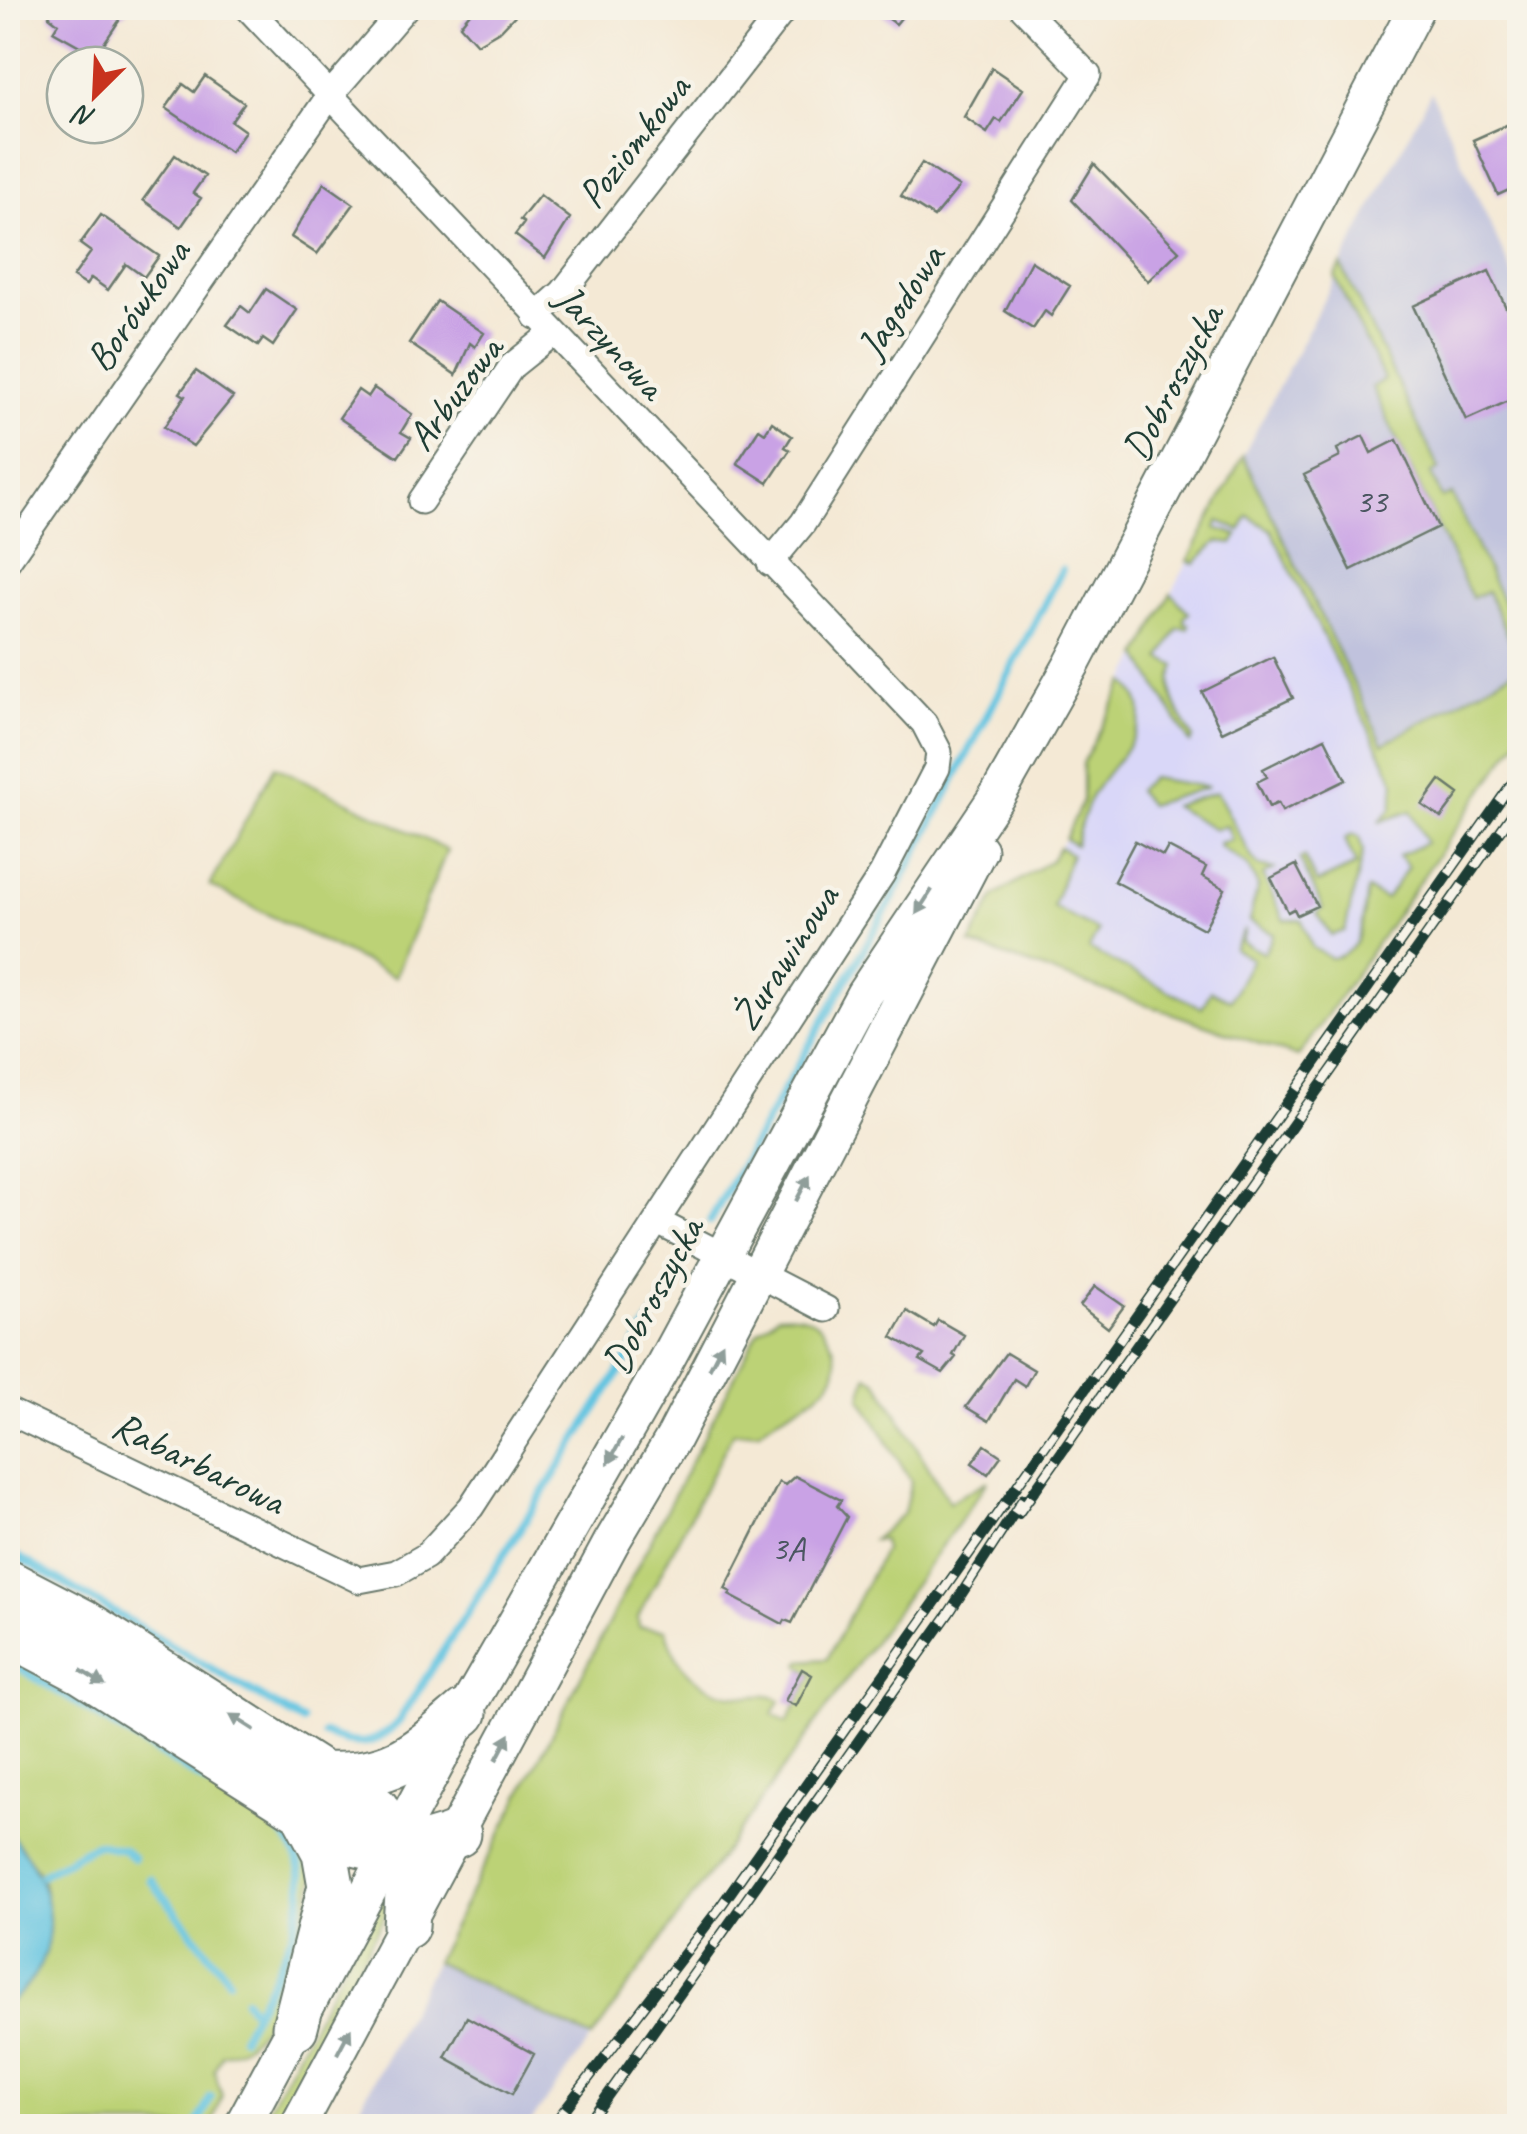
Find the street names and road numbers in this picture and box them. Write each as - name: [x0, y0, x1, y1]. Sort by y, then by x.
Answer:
- street label: Poziomkowa: [566, 63, 703, 218]
- street label: Borówkowa: [74, 228, 203, 381]
- street label: Jagodowa: [845, 233, 957, 370]
- street label: Jarzynowa: [543, 272, 678, 412]
- street label: Dobroszycka: [1111, 293, 1236, 469]
- street label: Arbuzowa: [396, 324, 516, 461]
- street label: Żurawinowa: [720, 873, 852, 1039]
- street label: Dobroszycka: [591, 1206, 716, 1382]
- street label: Rabarbarowa: [104, 1400, 296, 1527]

